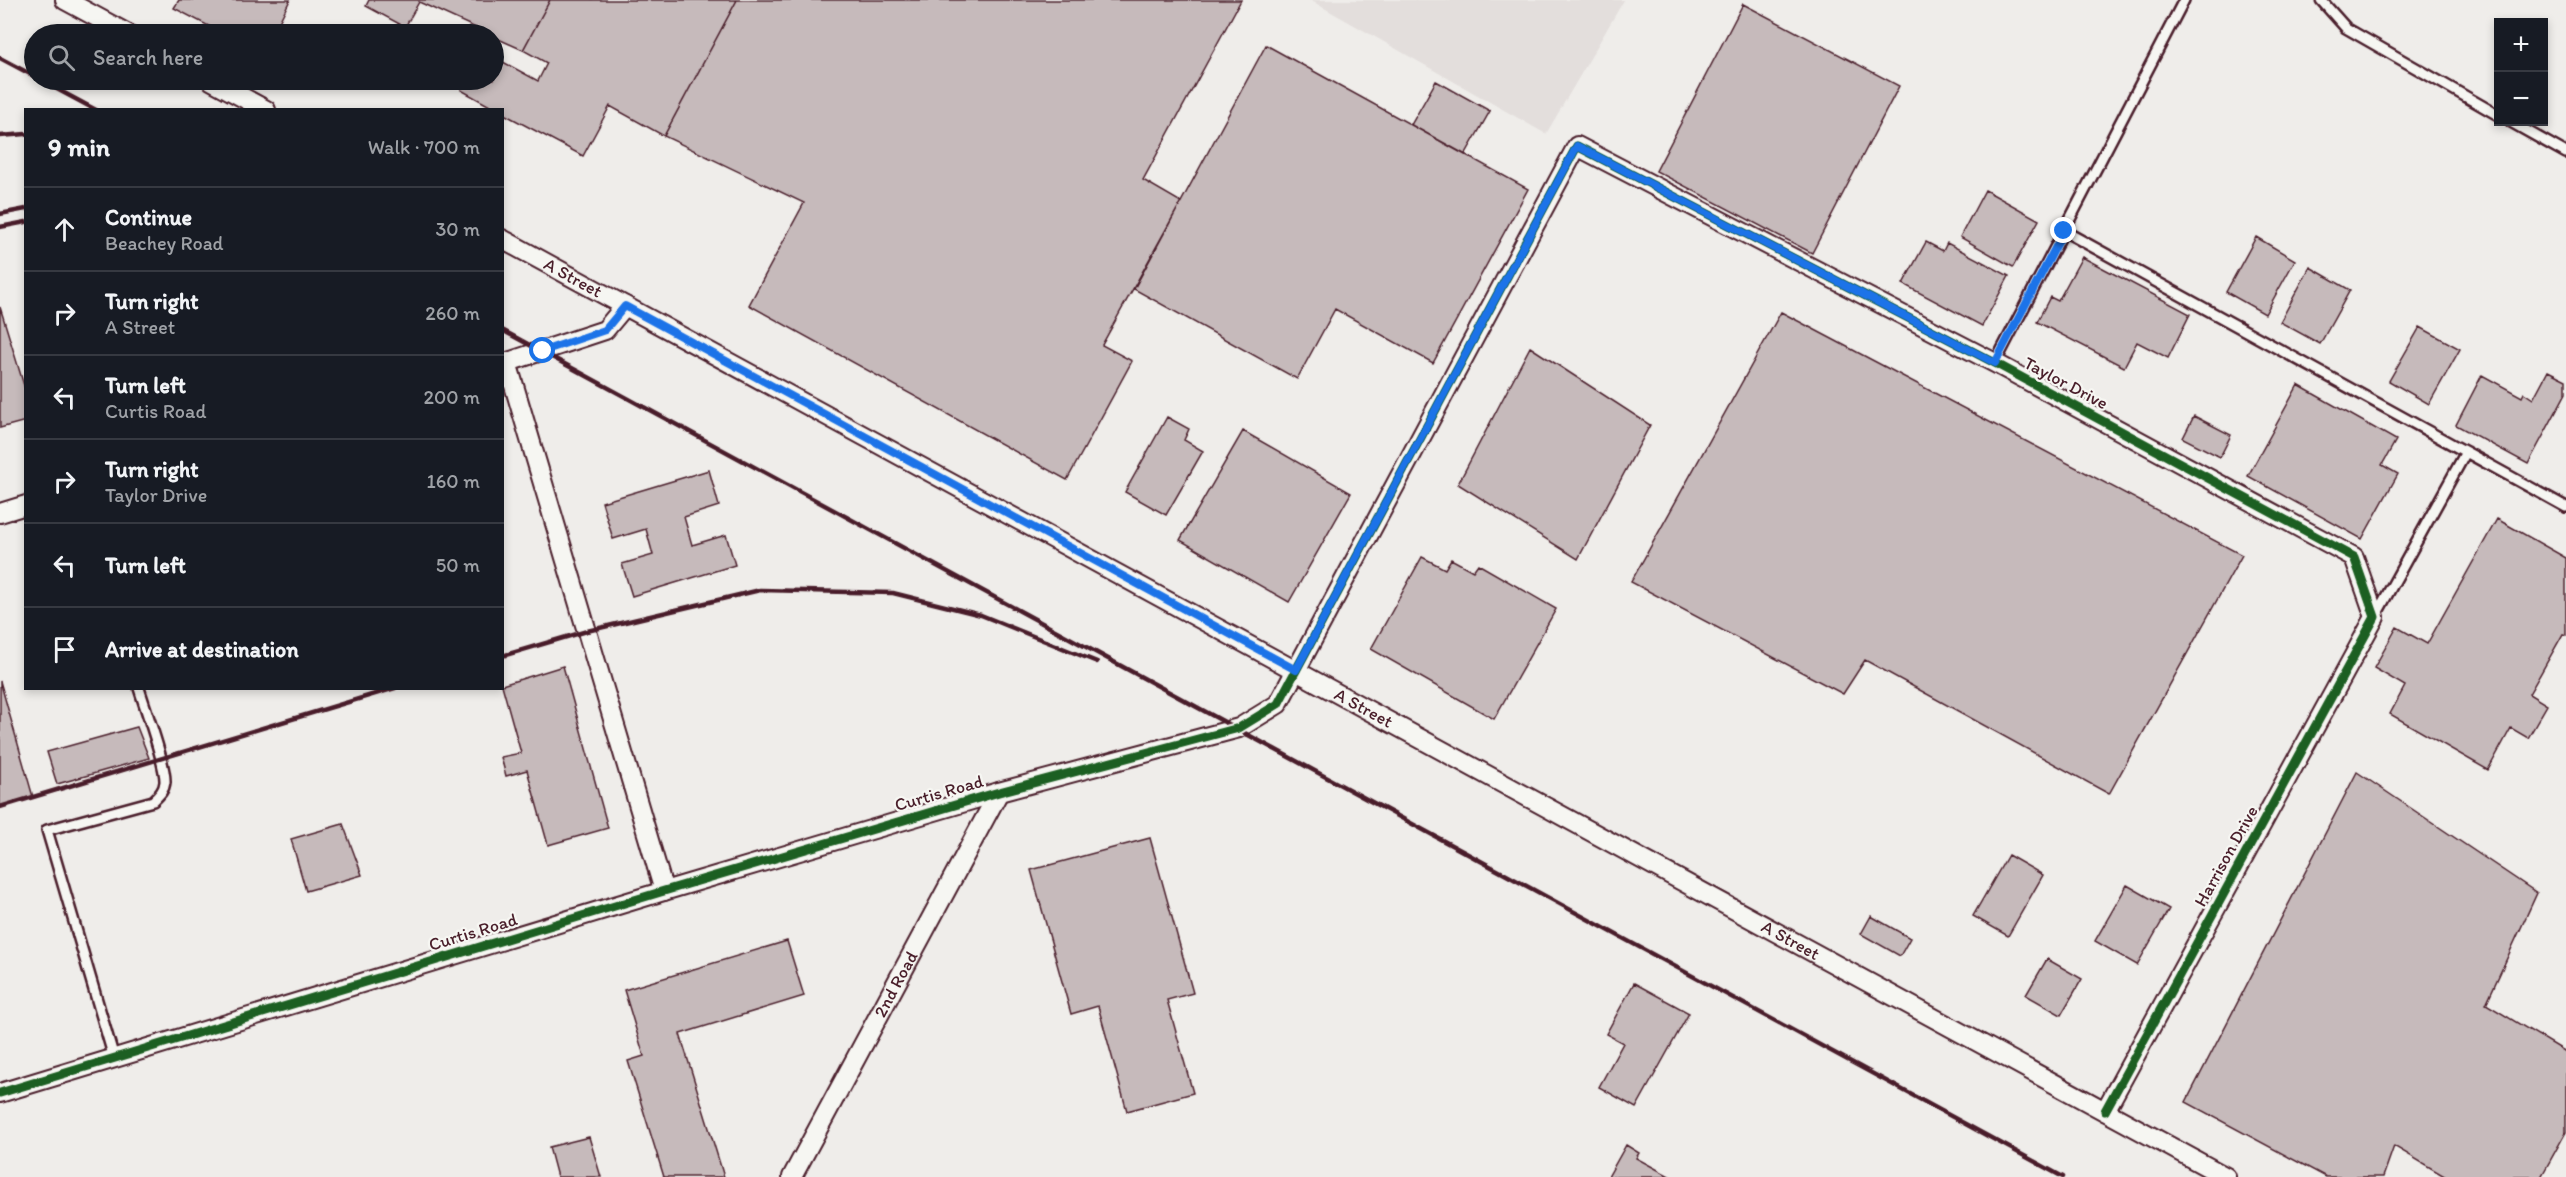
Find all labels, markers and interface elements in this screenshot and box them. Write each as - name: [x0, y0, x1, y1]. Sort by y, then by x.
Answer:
- map controls: [2494, 18, 2548, 126]
- button: +: [2494, 18, 2548, 72]
- search box: [24, 24, 504, 90]
- icon: search: [45, 41, 78, 74]
- text: Search here: [93, 44, 203, 71]
- button: −: [2494, 72, 2548, 126]
- text: 9 min: [48, 131, 110, 163]
- text: Walk · 700 m: [368, 135, 480, 159]
- text: Continue: [105, 204, 192, 231]
- icon: ahead: [48, 213, 81, 246]
- text: 30 m: [435, 217, 480, 241]
- route end: [2050, 217, 2076, 243]
- text: Beachey Road: [105, 231, 224, 255]
- street label: A Street: [540, 253, 606, 303]
- text: Turn right: [105, 288, 199, 315]
- icon: right: [48, 297, 81, 330]
- text: 260 m: [425, 301, 480, 325]
- text: A Street: [105, 315, 175, 339]
- route start: [529, 337, 555, 363]
- street label: Taylor Drive: [2020, 352, 2112, 414]
- text: Turn left: [105, 372, 186, 399]
- icon: left: [48, 381, 81, 414]
- text: 200 m: [424, 385, 480, 409]
- text: Curtis Road: [105, 399, 206, 423]
- text: Turn right: [105, 456, 199, 483]
- icon: right: [48, 465, 81, 498]
- text: 160 m: [427, 469, 480, 493]
- text: Taylor Drive: [105, 483, 207, 507]
- icon: left: [48, 549, 81, 582]
- text: Turn left: [105, 552, 186, 579]
- text: 50 m: [436, 553, 480, 577]
- icon: arrive: [48, 633, 81, 666]
- text: Arrive at destination: [105, 636, 299, 663]
- street label: A Street: [1331, 683, 1397, 733]
- street label: Curtis Road: [892, 770, 986, 816]
- street label: Harrison Drive: [2189, 802, 2263, 910]
- street label: Curtis Road: [426, 908, 520, 956]
- street label: A Street: [1758, 915, 1824, 965]
- street label: 2nd Road: [869, 947, 923, 1021]

